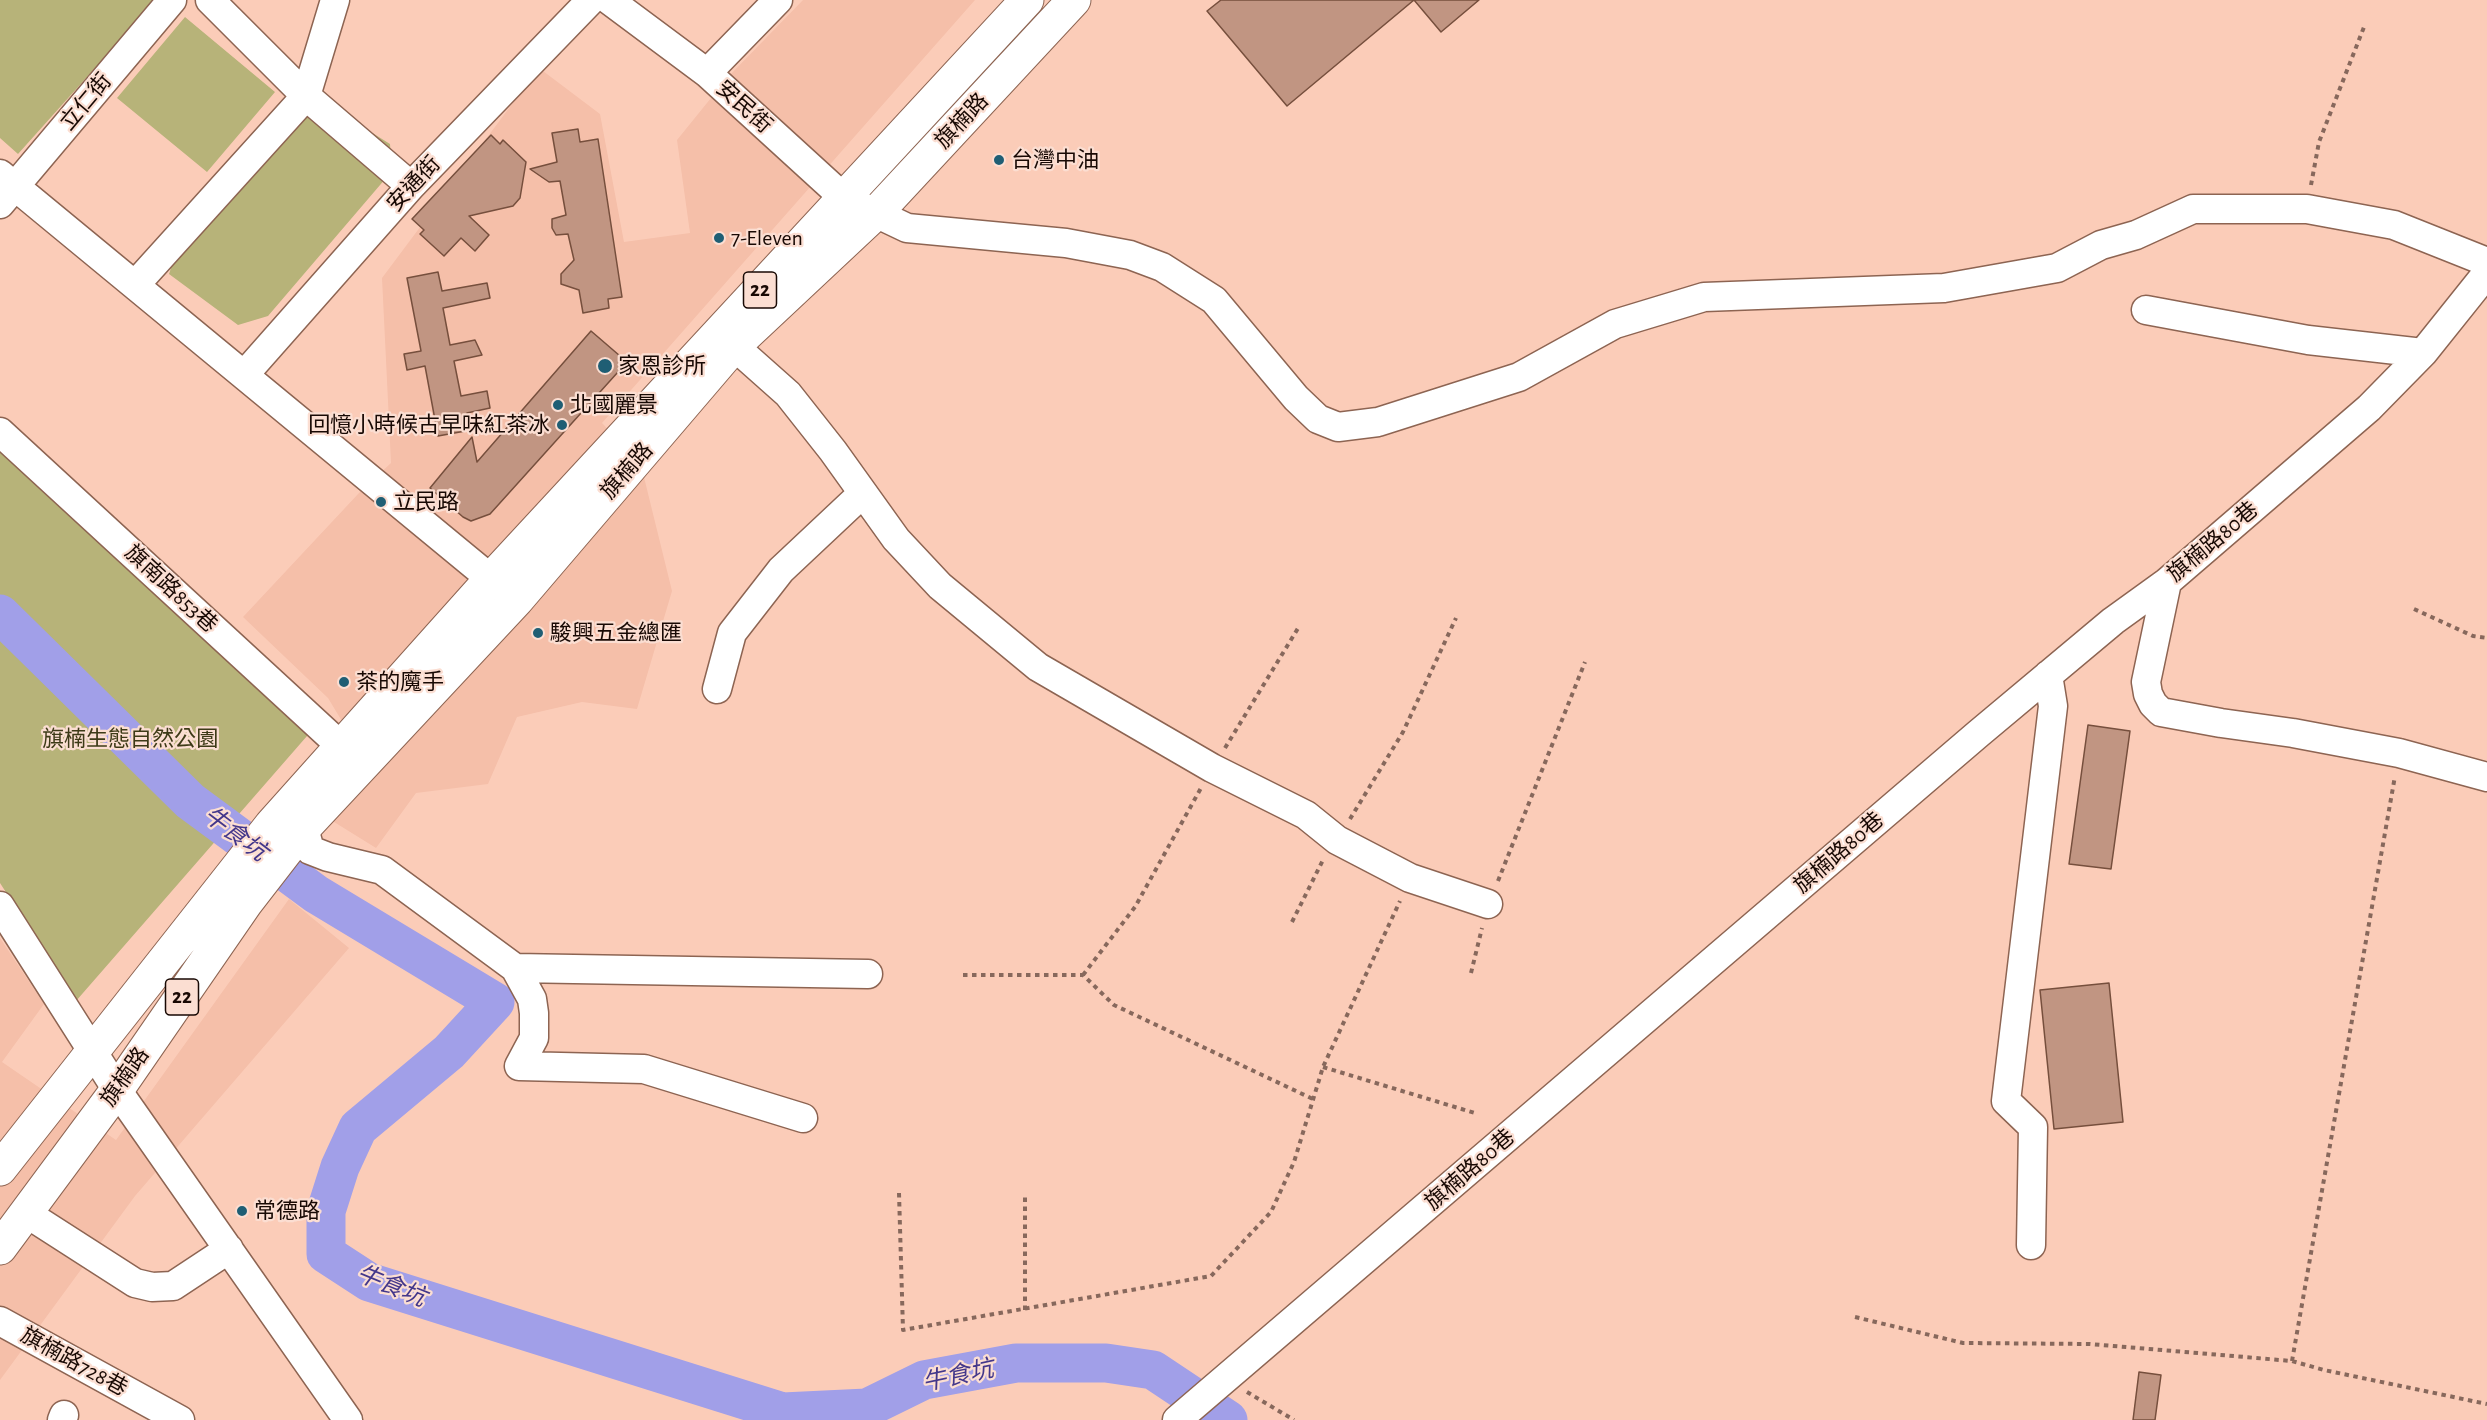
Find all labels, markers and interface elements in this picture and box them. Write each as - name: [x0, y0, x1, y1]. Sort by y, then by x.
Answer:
- street label: 立仁街: [55, 68, 117, 136]
- street label: 安民街: [711, 75, 777, 139]
- street label: 旗楠路: [930, 88, 994, 154]
- place label: 台灣中油: [1011, 147, 1099, 173]
- street label: 安通街: [382, 151, 446, 217]
- marker: 台灣中油: [992, 153, 1006, 167]
- place label: 7-Eleven: [731, 225, 803, 251]
- marker: 7-Eleven: [712, 231, 726, 245]
- road number: 22: [744, 272, 777, 308]
- place label: 家恩診所: [618, 353, 706, 379]
- marker: 家恩診所: [596, 357, 614, 375]
- place label: 北國麗景: [570, 392, 658, 418]
- marker: 北國麗景: [551, 398, 565, 412]
- place label: 回憶小時候古早味紅茶冰: [308, 412, 550, 438]
- marker: 回憶小時候古早味紅茶冰: [555, 418, 569, 432]
- street label: 旗楠路: [595, 437, 659, 505]
- place label: 立民路: [393, 489, 459, 515]
- marker: 立民路: [374, 495, 388, 509]
- street label: 旗楠路80巷: [2162, 497, 2264, 587]
- street label: 旗南路853巷: [119, 540, 223, 638]
- place label: 駿興五金總匯: [550, 620, 682, 646]
- marker: 駿興五金總匯: [531, 626, 545, 640]
- place label: 茶的魔手: [356, 669, 444, 695]
- marker: 茶的魔手: [337, 675, 351, 689]
- park label: 旗楠生態自然公園: [42, 726, 218, 752]
- water label: 牛食坑: [198, 801, 272, 867]
- street label: 旗楠路80巷: [1789, 807, 1889, 899]
- road number: 22: [166, 979, 198, 1015]
- street label: 旗楠路: [95, 1042, 155, 1112]
- street label: 旗楠路80巷: [1420, 1124, 1520, 1216]
- place label: 常德路: [254, 1198, 320, 1224]
- marker: 常德路: [235, 1204, 249, 1218]
- water label: 牛食坑: [352, 1259, 430, 1313]
- street label: 旗楠路728巷: [16, 1322, 132, 1402]
- water label: 牛食坑: [920, 1354, 996, 1398]

